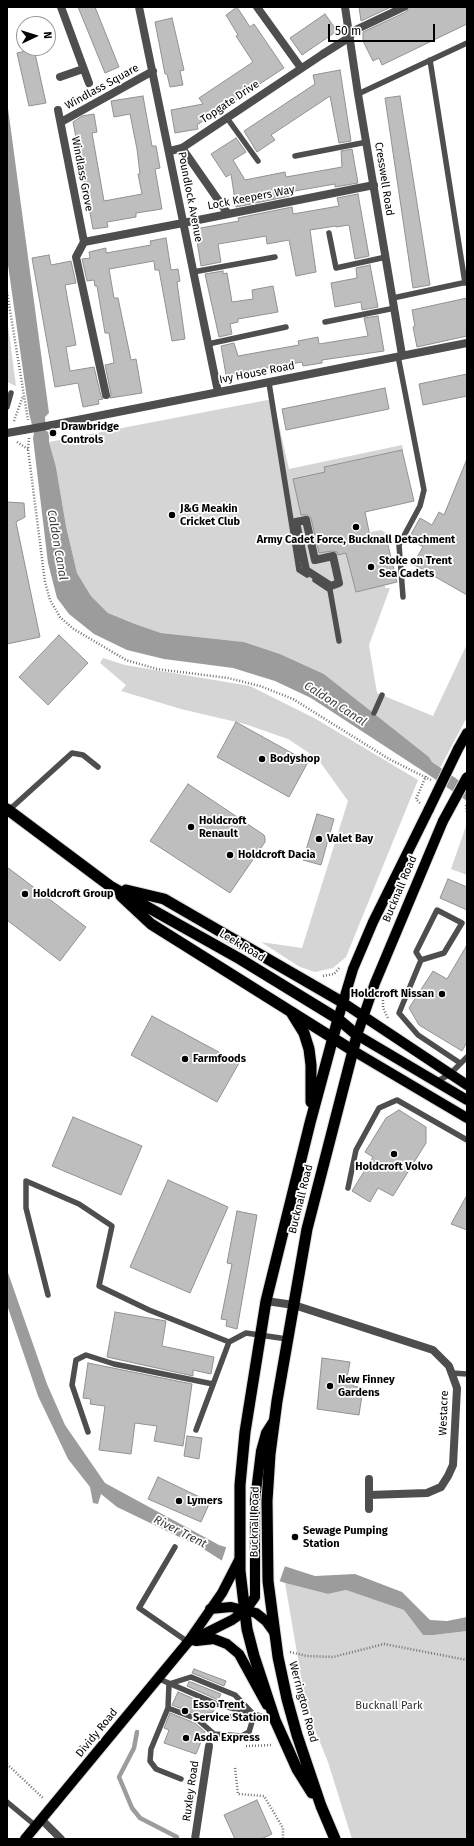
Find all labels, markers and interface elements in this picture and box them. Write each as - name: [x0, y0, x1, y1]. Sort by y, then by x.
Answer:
- north arrow: [16, 16, 56, 56]
- scale bar: [330, 16, 437, 42]
- text: 50 m: [335, 24, 361, 38]
- text: N: [41, 31, 54, 39]
- street label: Windlass Square: [63, 61, 141, 113]
- street label: Topgate Drive: [198, 78, 262, 126]
- street label: Windlass Grove: [68, 135, 96, 213]
- street label: Cresswell Road: [372, 141, 396, 217]
- street label: Poundlock Avenue: [175, 151, 205, 243]
- street label: Lock Keepers Way: [206, 183, 296, 213]
- street label: Ivy House Road: [218, 359, 296, 387]
- place label: Drawbridge Controls: [61, 420, 119, 446]
- marker: Drawbridge Controls: [48, 428, 58, 438]
- place label: J&G Meakin Cricket Club: [180, 502, 240, 528]
- water label: Caldon Canal: [44, 509, 70, 581]
- marker: J&G Meakin Cricket Club: [167, 510, 177, 520]
- marker: Army Cadet Force, Bucknall Detachment: [351, 522, 361, 532]
- place label: Army Cadet Force, Bucknall Detachment: [257, 533, 455, 547]
- place label: Stoke on Trent Sea Cadets: [379, 554, 452, 580]
- marker: Stoke on Trent Sea Cadets: [366, 562, 376, 572]
- water label: Caldon Canal: [301, 679, 369, 729]
- place label: Bodyshop: [270, 752, 320, 766]
- marker: Bodyshop: [257, 754, 267, 764]
- place label: Holdcroft Renault: [199, 814, 246, 840]
- marker: Holdcroft Renault: [186, 822, 196, 832]
- place label: Valet Bay: [327, 832, 373, 846]
- marker: Valet Bay: [314, 834, 324, 844]
- place label: Holdcroft Dacia: [238, 848, 316, 862]
- marker: Holdcroft Dacia: [225, 850, 235, 860]
- street label: Bucknall Road: [380, 854, 420, 924]
- place label: Holdcroft Group: [33, 887, 114, 901]
- marker: Holdcroft Group: [20, 889, 30, 899]
- street label: Leek Road: [217, 927, 267, 965]
- place label: Holdcroft Nissan: [351, 987, 434, 1001]
- marker: Holdcroft Nissan: [437, 989, 447, 999]
- place label: Farmfoods: [193, 1052, 246, 1066]
- marker: Farmfoods: [180, 1054, 190, 1064]
- marker: Holdcroft Volvo: [389, 1149, 399, 1159]
- place label: Holdcroft Volvo: [355, 1160, 433, 1174]
- street label: Bucknall Road: [286, 1163, 316, 1235]
- place label: New Finney Gardens: [338, 1373, 395, 1399]
- marker: New Finney Gardens: [325, 1381, 335, 1391]
- street label: Westacre: [437, 1390, 451, 1436]
- street label: Bucknall Road: [248, 1486, 262, 1558]
- place label: Lymers: [187, 1494, 222, 1508]
- marker: Lymers: [174, 1496, 184, 1506]
- water label: River Trent: [151, 1513, 209, 1551]
- place label: Sewage Pumping Station: [303, 1524, 388, 1550]
- marker: Sewage Pumping Station: [290, 1532, 300, 1542]
- street label: Werrington Road: [286, 1660, 320, 1744]
- place label: Esso Trent Service Station: [193, 1698, 269, 1724]
- park label: Bucknall Park: [355, 1699, 423, 1713]
- street label: Dividy Road: [73, 1706, 121, 1760]
- marker: Esso Trent Service Station: [180, 1706, 190, 1716]
- place label: Asda Express: [194, 1731, 260, 1745]
- marker: Asda Express: [181, 1733, 191, 1743]
- street label: Ruxley Road: [180, 1760, 202, 1822]

